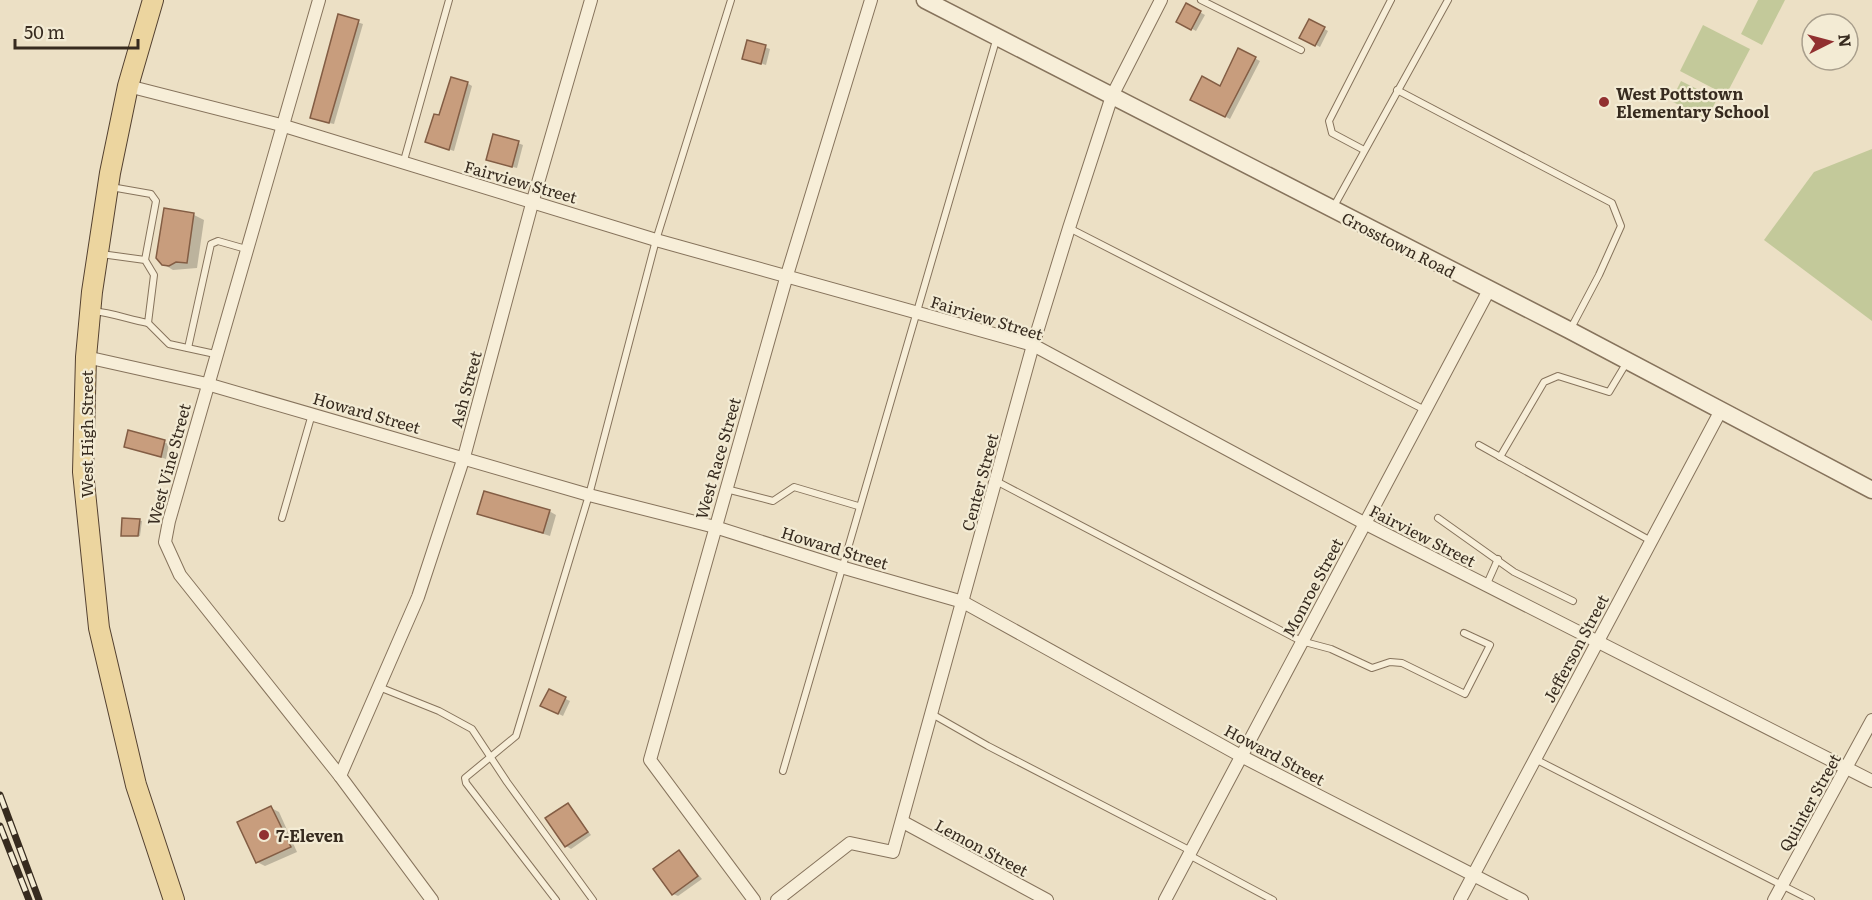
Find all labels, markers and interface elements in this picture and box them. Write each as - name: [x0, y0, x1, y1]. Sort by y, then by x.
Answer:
- scale bar: [15, 12, 138, 50]
- north arrow: [1800, 12, 1860, 72]
- text: 50 m: [24, 18, 65, 45]
- text: N: [1833, 32, 1859, 48]
- place label: West Pottstown Elementary School: [1616, 81, 1770, 123]
- marker: West Pottstown Elementary School: [1597, 95, 1611, 109]
- street label: Fairview Street: [462, 153, 581, 209]
- street label: Grosstown Road: [1338, 205, 1460, 283]
- street label: Fairview Street: [928, 289, 1047, 346]
- street label: Ash Street: [443, 347, 487, 430]
- street label: West High Street: [74, 370, 98, 498]
- street label: Howard Street: [310, 385, 424, 439]
- street label: West Race Street: [688, 394, 746, 522]
- street label: West Vine Street: [140, 400, 196, 528]
- street label: Center Street: [954, 430, 1004, 534]
- street label: Fairview Street: [1366, 498, 1481, 572]
- street label: Howard Street: [779, 519, 892, 575]
- street label: Monroe Street: [1276, 533, 1349, 641]
- street label: Jefferson Street: [1536, 589, 1614, 706]
- street label: Howard Street: [1220, 717, 1330, 791]
- street label: Quinter Street: [1772, 748, 1846, 855]
- street label: Lemon Street: [931, 812, 1033, 882]
- place label: 7-Eleven: [276, 823, 344, 847]
- marker: 7-Eleven: [257, 828, 271, 842]

